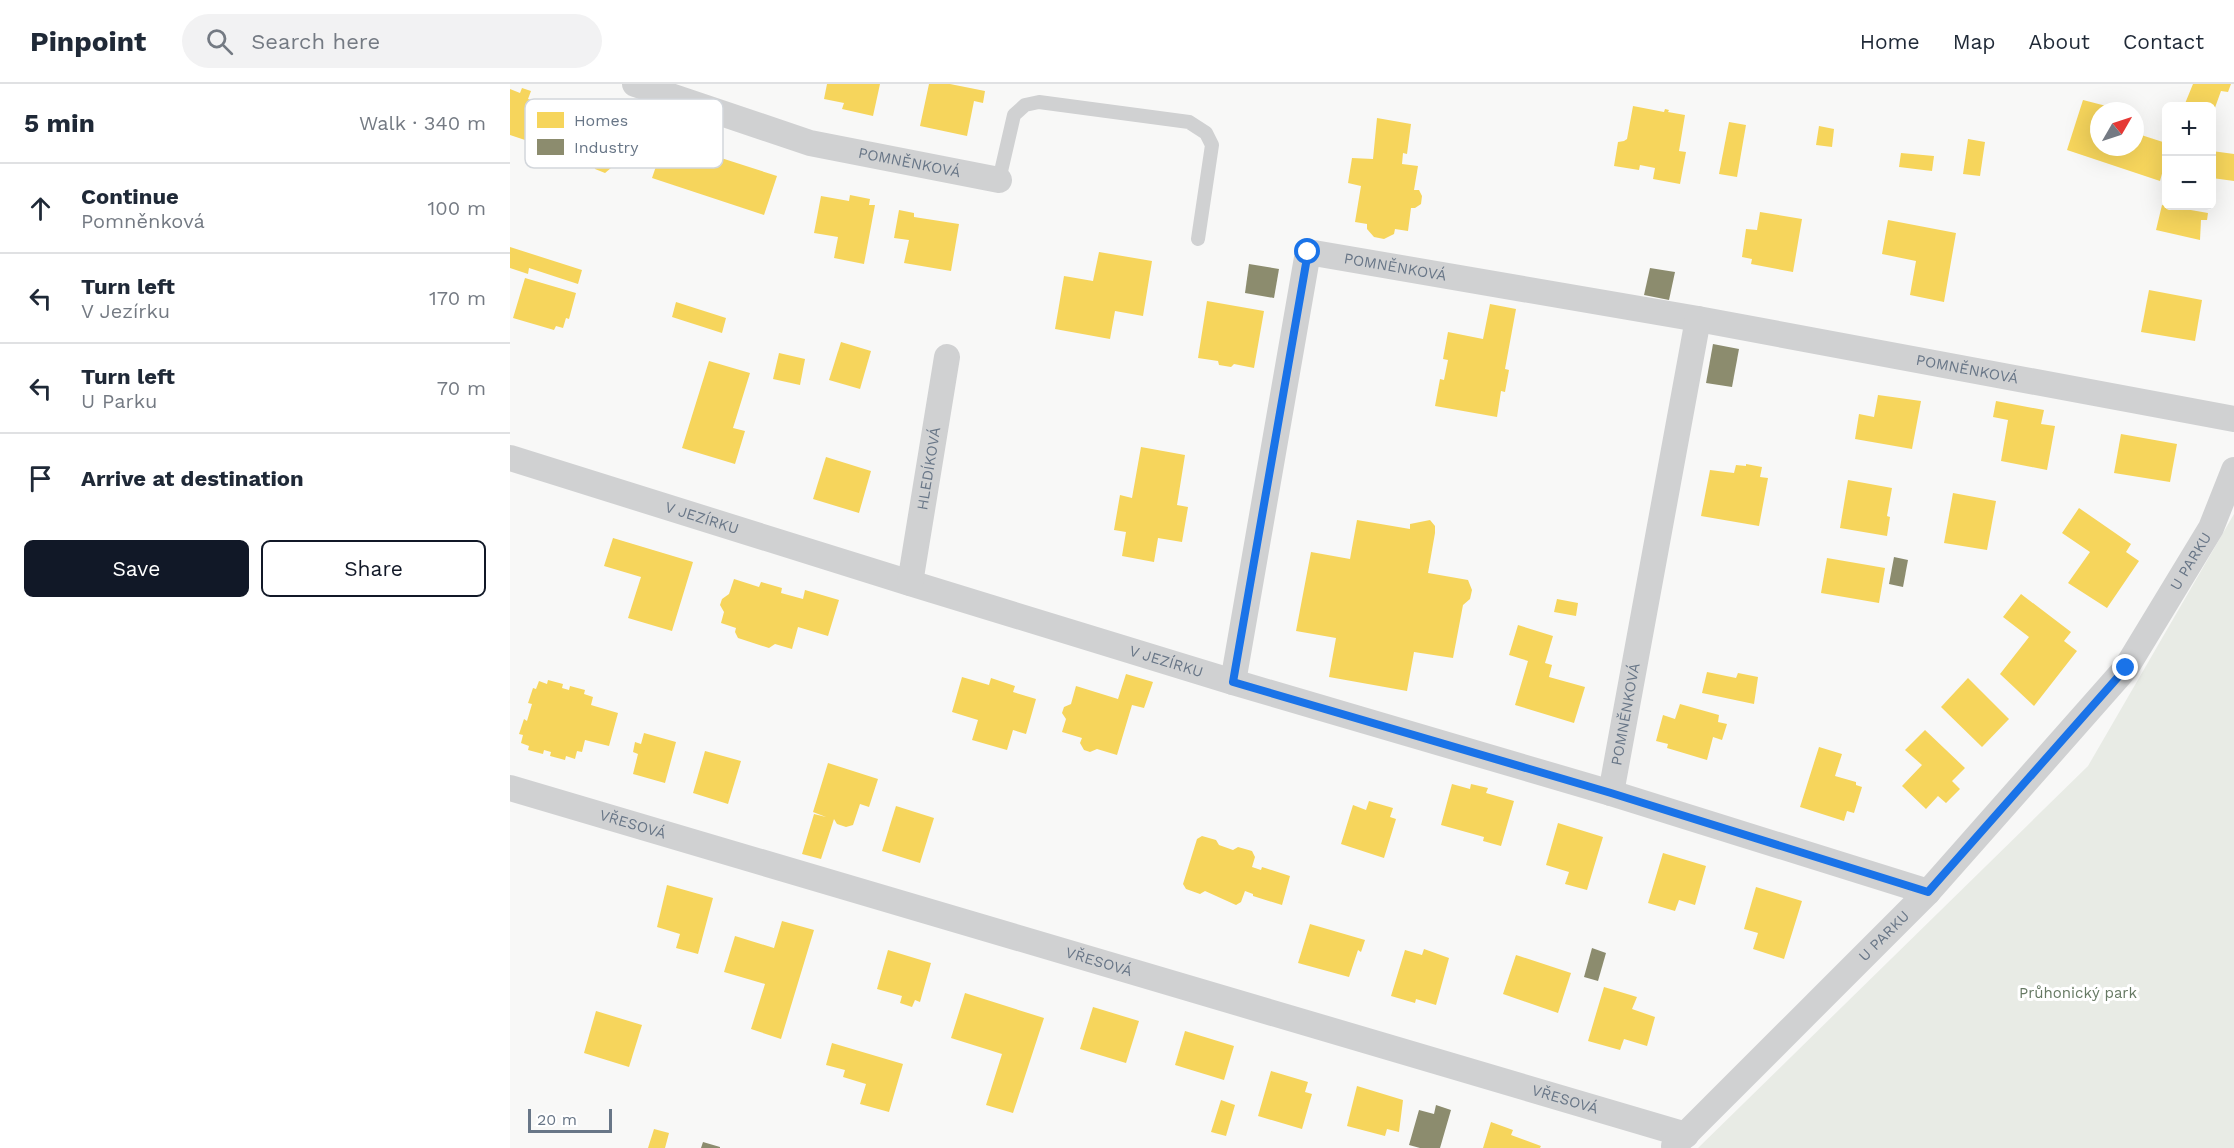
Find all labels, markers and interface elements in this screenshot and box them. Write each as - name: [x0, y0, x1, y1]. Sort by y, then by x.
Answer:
- search box: [182, 14, 602, 68]
- text: Pinpoint: [30, 25, 146, 58]
- icon: search: [203, 25, 236, 58]
- text: Search here: [251, 29, 380, 54]
- text: Home: [1860, 29, 1920, 54]
- text: Map: [1953, 29, 1996, 54]
- text: About: [2029, 29, 2090, 54]
- text: Contact: [2123, 29, 2204, 54]
- legend: [525, 99, 723, 168]
- north arrow: [2090, 102, 2144, 156]
- map controls: [2162, 102, 2216, 210]
- button: +: [2162, 102, 2216, 156]
- text: 5 min: [24, 108, 95, 138]
- text: Walk · 340 m: [359, 111, 486, 135]
- text: Homes: [574, 111, 628, 130]
- text: Industry: [574, 138, 639, 157]
- street label: POMNĚNKOVÁ: [857, 144, 962, 181]
- button: −: [2162, 156, 2216, 210]
- text: Continue: [81, 184, 179, 209]
- icon: ahead: [24, 192, 57, 225]
- text: 100 m: [427, 196, 486, 220]
- text: Pomněnková: [81, 209, 205, 233]
- route start: [1294, 238, 1320, 264]
- street label: POMNĚNKOVÁ: [1342, 249, 1448, 285]
- text: Turn left: [81, 274, 175, 299]
- icon: left: [24, 282, 57, 315]
- text: 170 m: [429, 286, 486, 310]
- text: V Jezírku: [81, 299, 170, 323]
- street label: POMNĚNKOVÁ: [1914, 351, 2020, 388]
- text: Turn left: [81, 364, 175, 389]
- icon: left: [24, 372, 57, 405]
- text: 70 m: [437, 376, 486, 400]
- text: U Parku: [81, 389, 157, 413]
- street label: HLEDÍKOVÁ: [913, 426, 944, 511]
- icon: arrive: [24, 462, 57, 495]
- text: Arrive at destination: [81, 466, 304, 491]
- street label: V JEZÍRKU: [663, 498, 741, 538]
- street label: U PARKU: [2166, 529, 2215, 594]
- button: Save: [24, 540, 249, 597]
- button: Share: [261, 540, 486, 597]
- street label: V JEZÍRKU: [1127, 642, 1205, 681]
- route end: [2112, 654, 2138, 680]
- street label: POMNĚNKOVÁ: [1607, 661, 1644, 767]
- street label: VŘESOVÁ: [597, 806, 668, 843]
- street label: U PARKU: [1855, 907, 1913, 965]
- street label: VŘESOVÁ: [1063, 943, 1134, 980]
- park label: Průhonický park: [2019, 984, 2137, 1002]
- street label: VŘESOVÁ: [1530, 1081, 1601, 1118]
- scale bar: [528, 1106, 612, 1134]
- text: 20 m: [537, 1110, 577, 1129]

